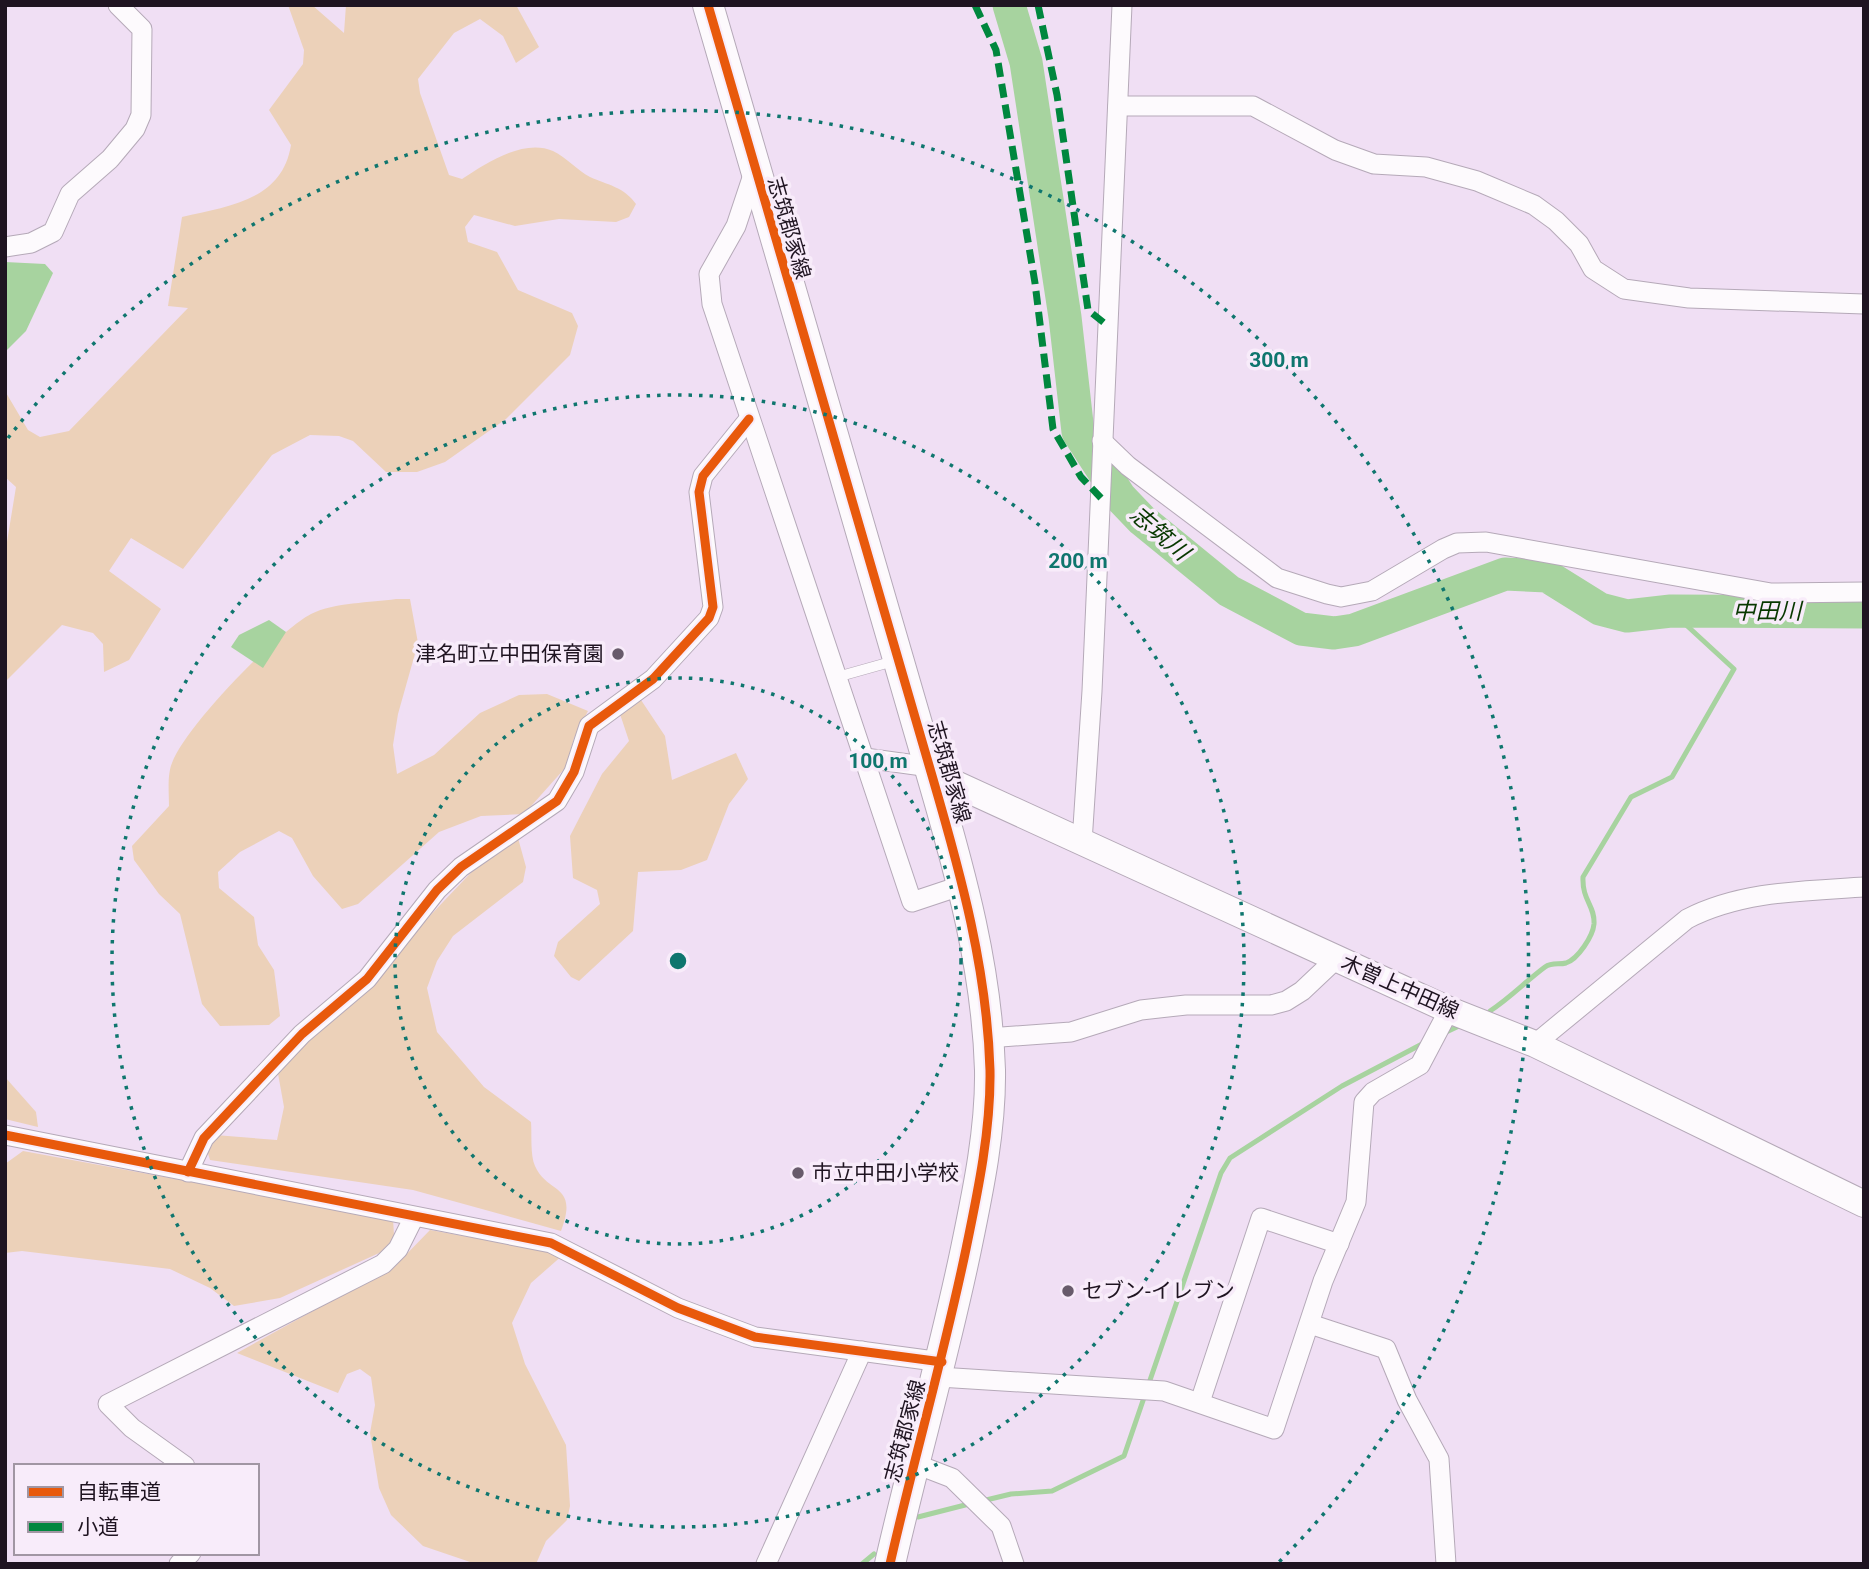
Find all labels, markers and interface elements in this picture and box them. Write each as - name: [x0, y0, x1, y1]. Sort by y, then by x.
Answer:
- street label: 志筑郡家線: [763, 174, 815, 282]
- text: 300 m: [1249, 348, 1309, 372]
- water label: 志筑川: [1125, 501, 1197, 568]
- text: 200 m: [1048, 549, 1108, 573]
- water label: 中田川: [1733, 598, 1805, 625]
- place label: 津名町立中田保育園: [415, 642, 604, 666]
- marker: 津名町立中田保育園: [610, 646, 626, 662]
- street label: 志筑郡家線: [923, 718, 975, 826]
- text: 100 m: [848, 749, 908, 773]
- centre of rings: [666, 949, 690, 973]
- street label: 木曽上中田線: [1338, 950, 1462, 1024]
- place label: 市立中田小学校: [812, 1161, 959, 1185]
- marker: 市立中田小学校: [790, 1165, 806, 1181]
- place label: セブン-イレブン: [1082, 1279, 1235, 1303]
- marker: セブン-イレブン: [1060, 1283, 1076, 1299]
- street label: 志筑郡家線: [880, 1377, 930, 1485]
- legend: [14, 1464, 259, 1555]
- text: 自転車道: [77, 1480, 161, 1504]
- text: 小道: [77, 1515, 119, 1539]

